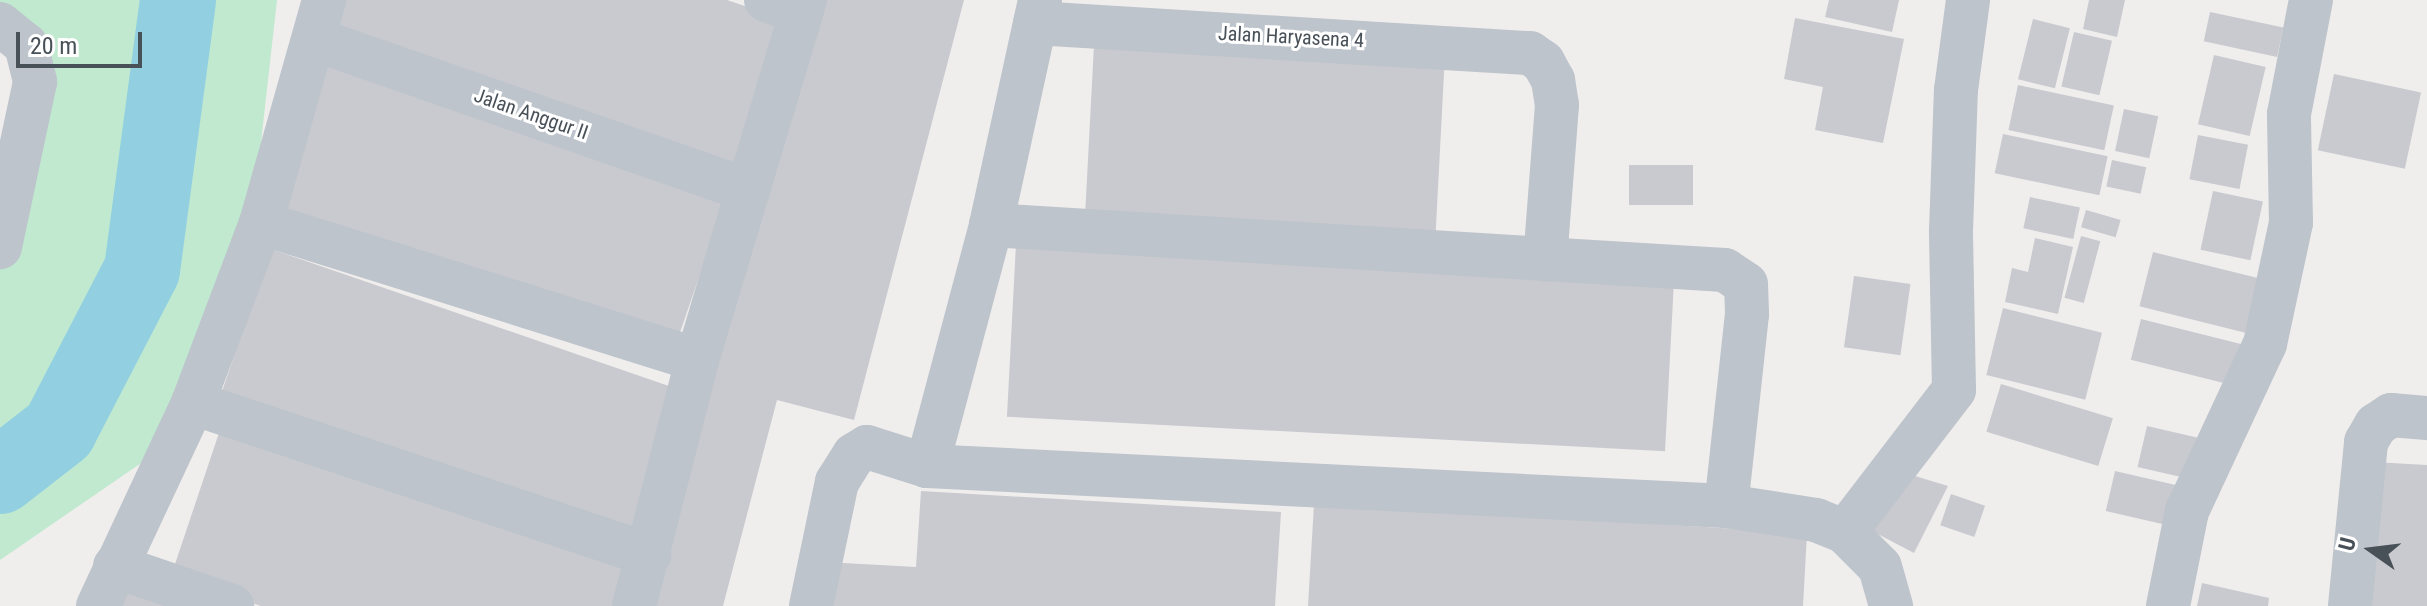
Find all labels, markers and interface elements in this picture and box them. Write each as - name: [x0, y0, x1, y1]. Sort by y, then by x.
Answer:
- scale bar: [20, 16, 146, 66]
- street label: Jalan Haryasena 4: [1218, 21, 1364, 53]
- text: 20 m: [30, 32, 77, 60]
- street label: Jalan Anggur II: [471, 83, 591, 145]
- north arrow: [2331, 510, 2411, 590]
- text: U: [2334, 535, 2361, 553]

